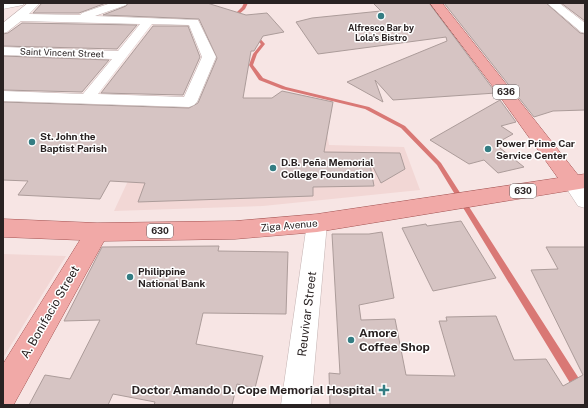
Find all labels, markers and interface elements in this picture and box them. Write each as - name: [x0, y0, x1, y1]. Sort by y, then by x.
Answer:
- marker: Alfresco Bar by Lola's Bistro: [376, 11, 386, 21]
- place label: Alfresco Bar by Lola's Bistro: [348, 22, 414, 43]
- street label: Saint Vincent Street: [20, 46, 105, 59]
- road number: 636: [493, 85, 519, 99]
- place label: St. John the Baptist Parish: [40, 130, 107, 154]
- marker: St. John the Baptist Parish: [27, 137, 37, 147]
- place label: Power Prime Car Service Center: [496, 137, 575, 161]
- marker: Power Prime Car Service Center: [483, 144, 493, 154]
- place label: D.B. Peña Memorial College Foundation: [281, 156, 374, 180]
- marker: D.B. Peña Memorial College Foundation: [268, 163, 278, 173]
- road number: 630: [510, 184, 536, 198]
- street label: Ziga Avenue: [260, 217, 318, 233]
- road number: 630: [147, 224, 173, 238]
- street label: A. Bonifacio Street: [18, 263, 82, 361]
- place label: Philippine National Bank: [138, 265, 205, 289]
- street label: Reuvivar Street: [295, 270, 319, 357]
- marker: Philippine National Bank: [125, 272, 135, 282]
- place label: Amore Coffee Shop: [359, 326, 430, 354]
- marker: Amore Coffee Shop: [346, 335, 356, 345]
- place label: Doctor Amando D. Cope Memorial Hospital: [131, 383, 375, 397]
- marker: Doctor Amando D. Cope Memorial Hospital: [378, 384, 390, 396]

